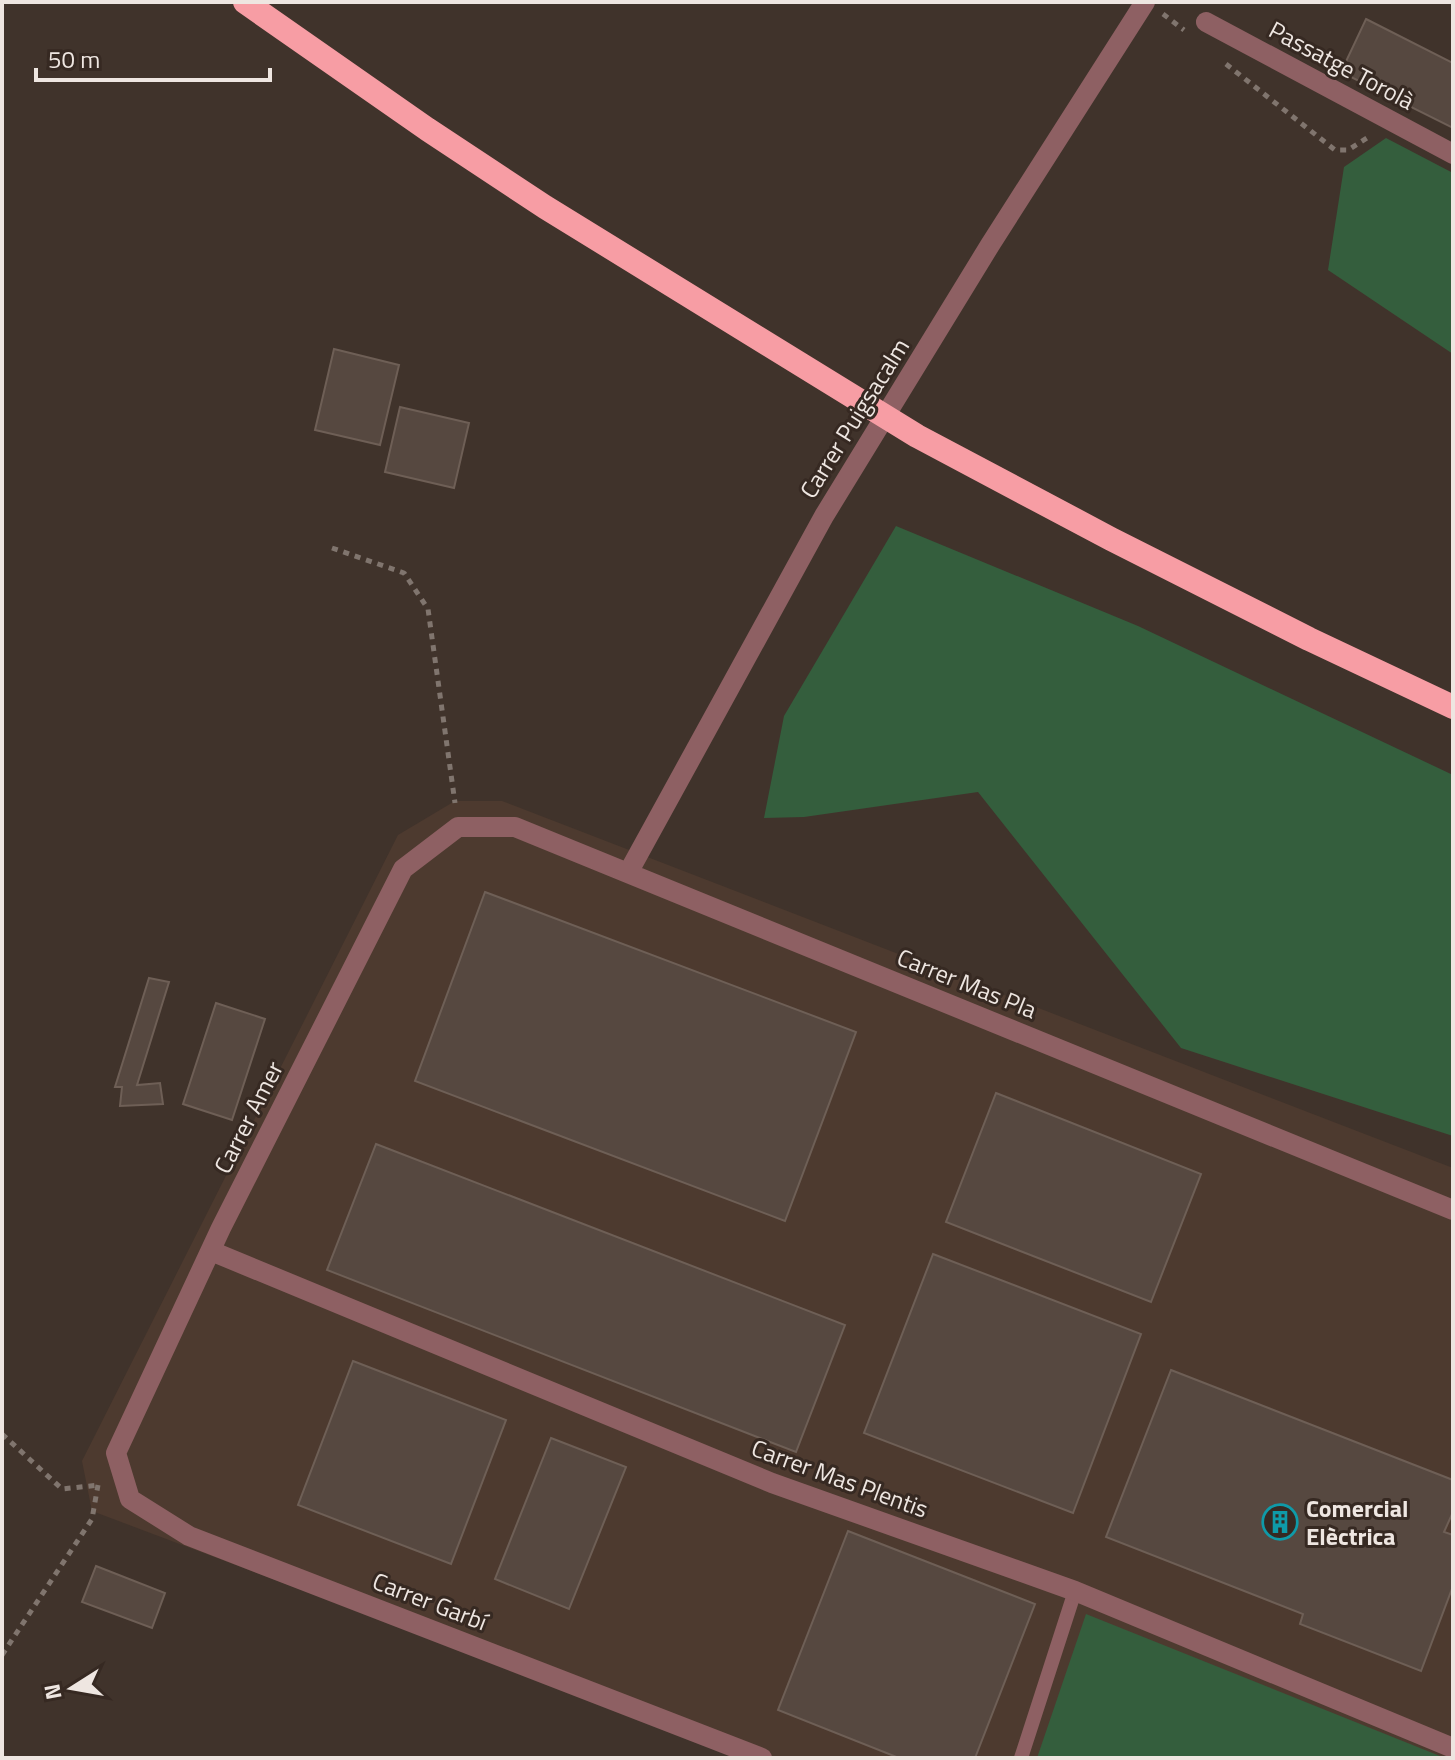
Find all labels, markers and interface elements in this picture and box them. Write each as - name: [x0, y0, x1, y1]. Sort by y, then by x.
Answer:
- street label: Passatge Torolà: [1263, 12, 1421, 118]
- scale bar: [36, 32, 270, 82]
- text: 50 m: [48, 41, 100, 77]
- street label: Carrer Puigsacalm: [790, 331, 918, 505]
- street label: Carrer Mas Pla: [892, 939, 1042, 1027]
- street label: Carrer Amer: [204, 1054, 292, 1180]
- street label: Carrer Mas Plentis: [747, 1429, 933, 1527]
- place label: Comercial Elèctrica: [1306, 1490, 1409, 1554]
- building icon: Comercial Elèctrica: [1261, 1503, 1299, 1541]
- street label: Carrer Garbí: [367, 1563, 494, 1640]
- north arrow: [32, 1648, 112, 1728]
- text: N: [34, 1681, 71, 1703]

